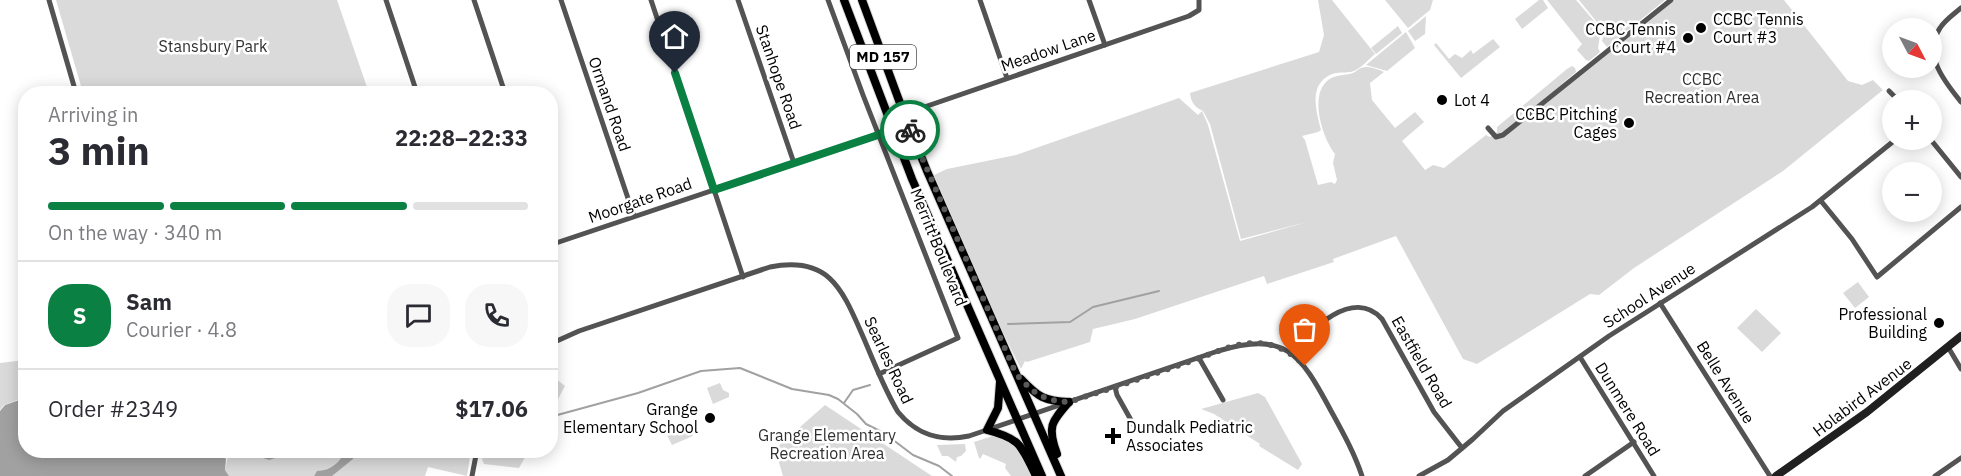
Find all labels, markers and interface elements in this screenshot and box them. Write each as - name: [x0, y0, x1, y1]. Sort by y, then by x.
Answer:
- place label: CCBC Tennis Court #3: [1713, 9, 1804, 47]
- pin: [649, 11, 700, 73]
- north arrow: [1882, 18, 1942, 78]
- map controls: [1882, 18, 1942, 222]
- place label: CCBC Tennis Court #4: [1585, 19, 1676, 57]
- icon: home: [658, 20, 691, 53]
- marker: CCBC Tennis Court #3: [1694, 21, 1708, 35]
- street label: Stanhope Road: [752, 22, 806, 132]
- street label: Meadow Lane: [998, 24, 1098, 76]
- marker: CCBC Tennis Court #4: [1681, 31, 1695, 45]
- park label: Stansbury Park: [159, 36, 268, 56]
- road number: MD 157: [850, 45, 916, 69]
- street label: Ormand Road: [584, 54, 636, 154]
- park label: CCBC Recreation Area: [1645, 69, 1760, 107]
- place label: Lot 4: [1454, 90, 1490, 110]
- button: +: [1882, 90, 1942, 150]
- marker: Lot 4: [1435, 93, 1449, 107]
- courier: [880, 100, 940, 160]
- text: Arriving in: [48, 101, 138, 128]
- place label: CCBC Pitching Cages: [1515, 104, 1618, 142]
- icon: bike: [894, 114, 927, 147]
- marker: CCBC Pitching Cages: [1622, 116, 1636, 130]
- text: 22:28–22:33: [395, 123, 528, 152]
- text: 3 min: [48, 125, 150, 176]
- button: −: [1882, 162, 1942, 222]
- street label: Moorgate Road: [586, 173, 694, 227]
- street label: Merritt Boulevard: [906, 185, 972, 309]
- text: On the way · 340 m: [48, 219, 222, 246]
- street label: School Avenue: [1599, 258, 1699, 332]
- button: chat: [387, 284, 450, 347]
- button: phone: [465, 284, 528, 347]
- text: Sam: [126, 287, 172, 316]
- text: S: [73, 301, 86, 330]
- pin: [1279, 304, 1330, 366]
- place label: Professional Building: [1838, 304, 1928, 342]
- street label: Eastfield Road: [1388, 312, 1456, 412]
- street label: Searles Road: [860, 313, 918, 407]
- icon: bag: [1288, 313, 1321, 346]
- text: Courier · 4.8: [126, 316, 237, 343]
- marker: Professional Building: [1932, 316, 1946, 330]
- street label: Belle Avenue: [1693, 337, 1759, 427]
- street label: Holabird Avenue: [1809, 353, 1916, 441]
- street label: Dunmere Road: [1591, 358, 1665, 460]
- text: Order #2349: [48, 394, 178, 423]
- text: $17.06: [455, 394, 528, 423]
- place label: Grange Elementary School: [563, 399, 698, 437]
- marker: Grange Elementary School: [703, 411, 717, 425]
- place label: Dundalk Pediatric Associates: [1126, 417, 1253, 455]
- park label: Grange Elementary Recreation Area: [758, 425, 896, 463]
- marker: Dundalk Pediatric Associates: [1104, 427, 1122, 445]

